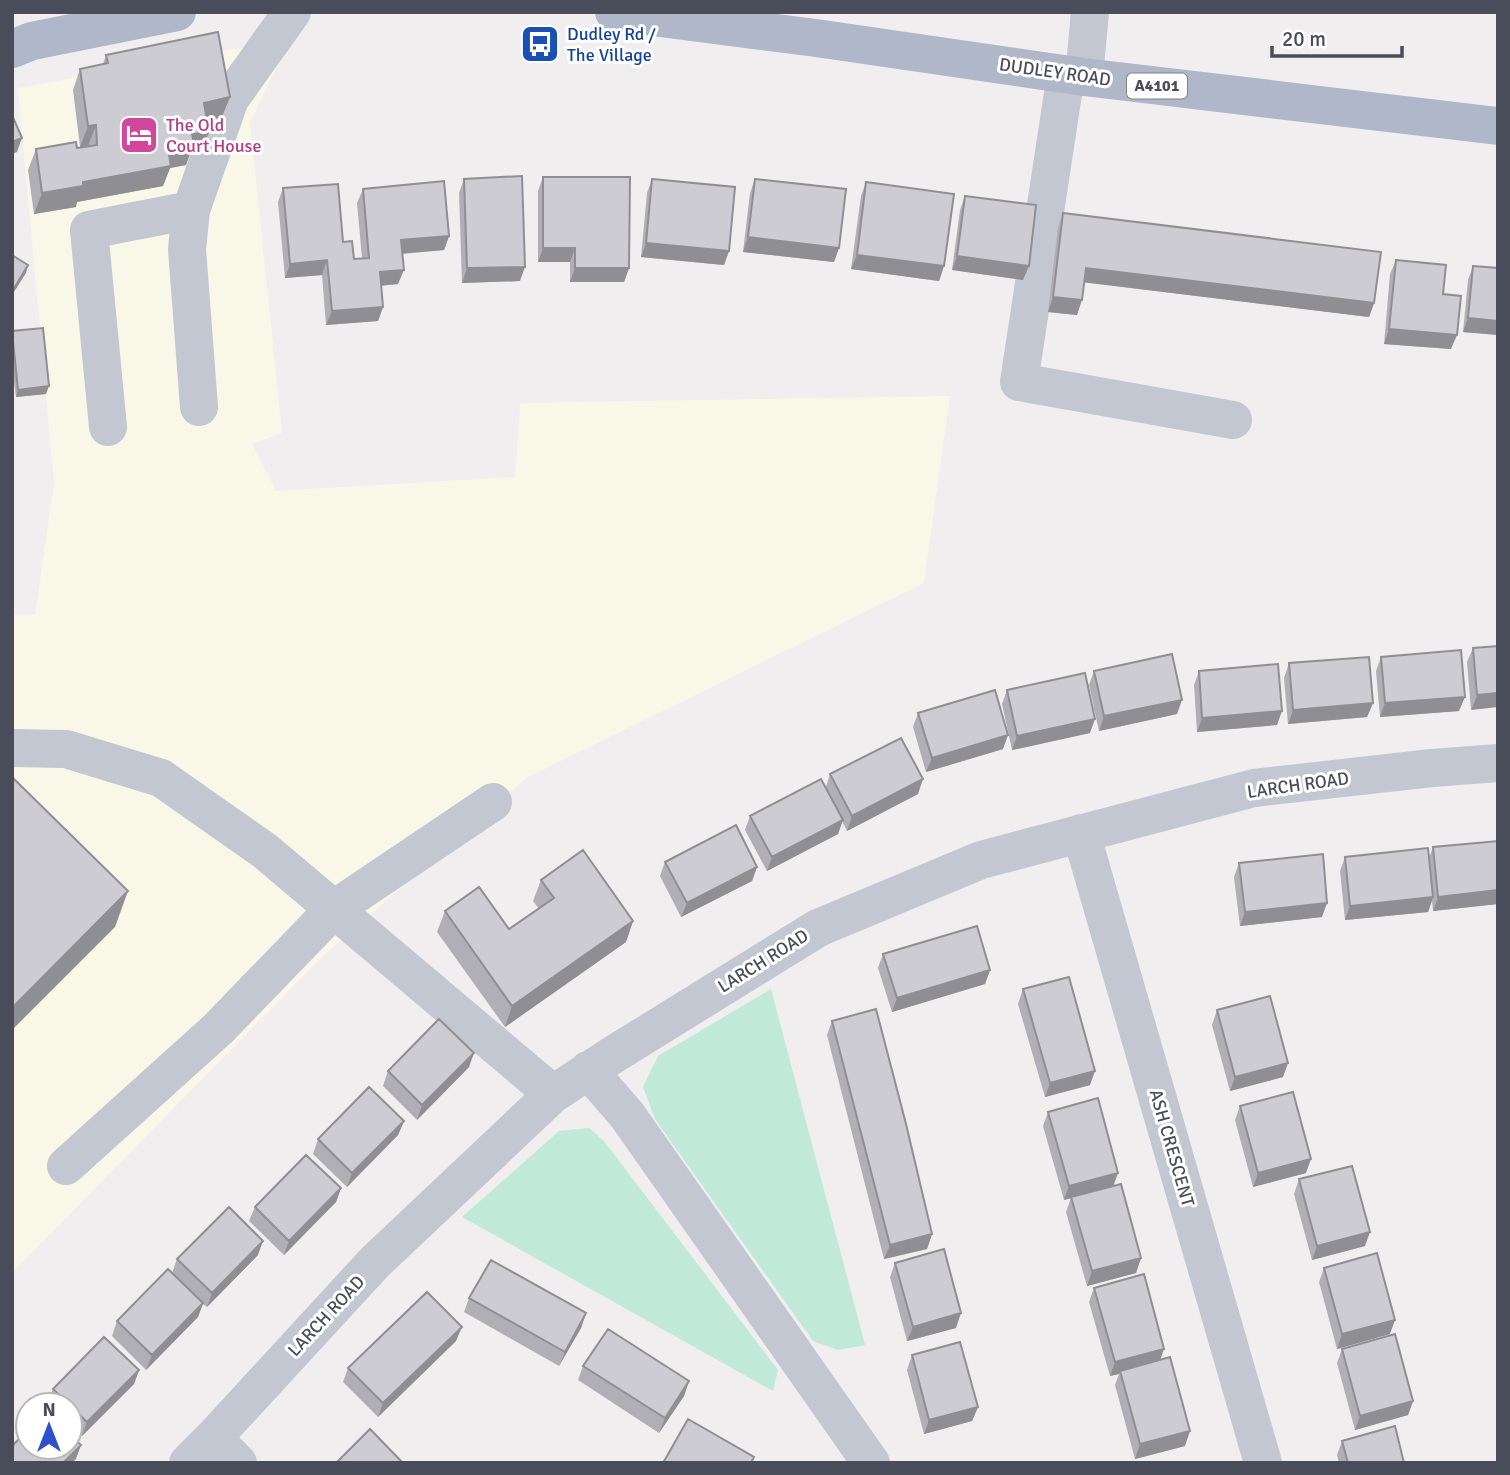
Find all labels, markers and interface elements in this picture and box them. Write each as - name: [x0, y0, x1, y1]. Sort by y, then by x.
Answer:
- scale bar: [1272, 14, 1402, 58]
- bus stop icon: Dudley Rd / The Village: [519, 23, 561, 65]
- place label: Dudley Rd / The Village: [567, 23, 656, 66]
- text: 20 m: [1282, 26, 1326, 52]
- street label: DUDLEY ROAD: [998, 53, 1112, 91]
- road number: A4101: [1127, 74, 1187, 99]
- hotel icon: The Old Court House: [118, 114, 160, 156]
- place label: The Old Court House: [166, 114, 261, 157]
- street label: LARCH ROAD: [1246, 767, 1350, 803]
- street label: LARCH ROAD: [714, 925, 812, 997]
- street label: ASH CRESCENT: [1145, 1087, 1199, 1209]
- street label: LARCH ROAD: [283, 1271, 369, 1361]
- north arrow: [14, 1391, 84, 1461]
- text: N: [42, 1398, 56, 1422]

